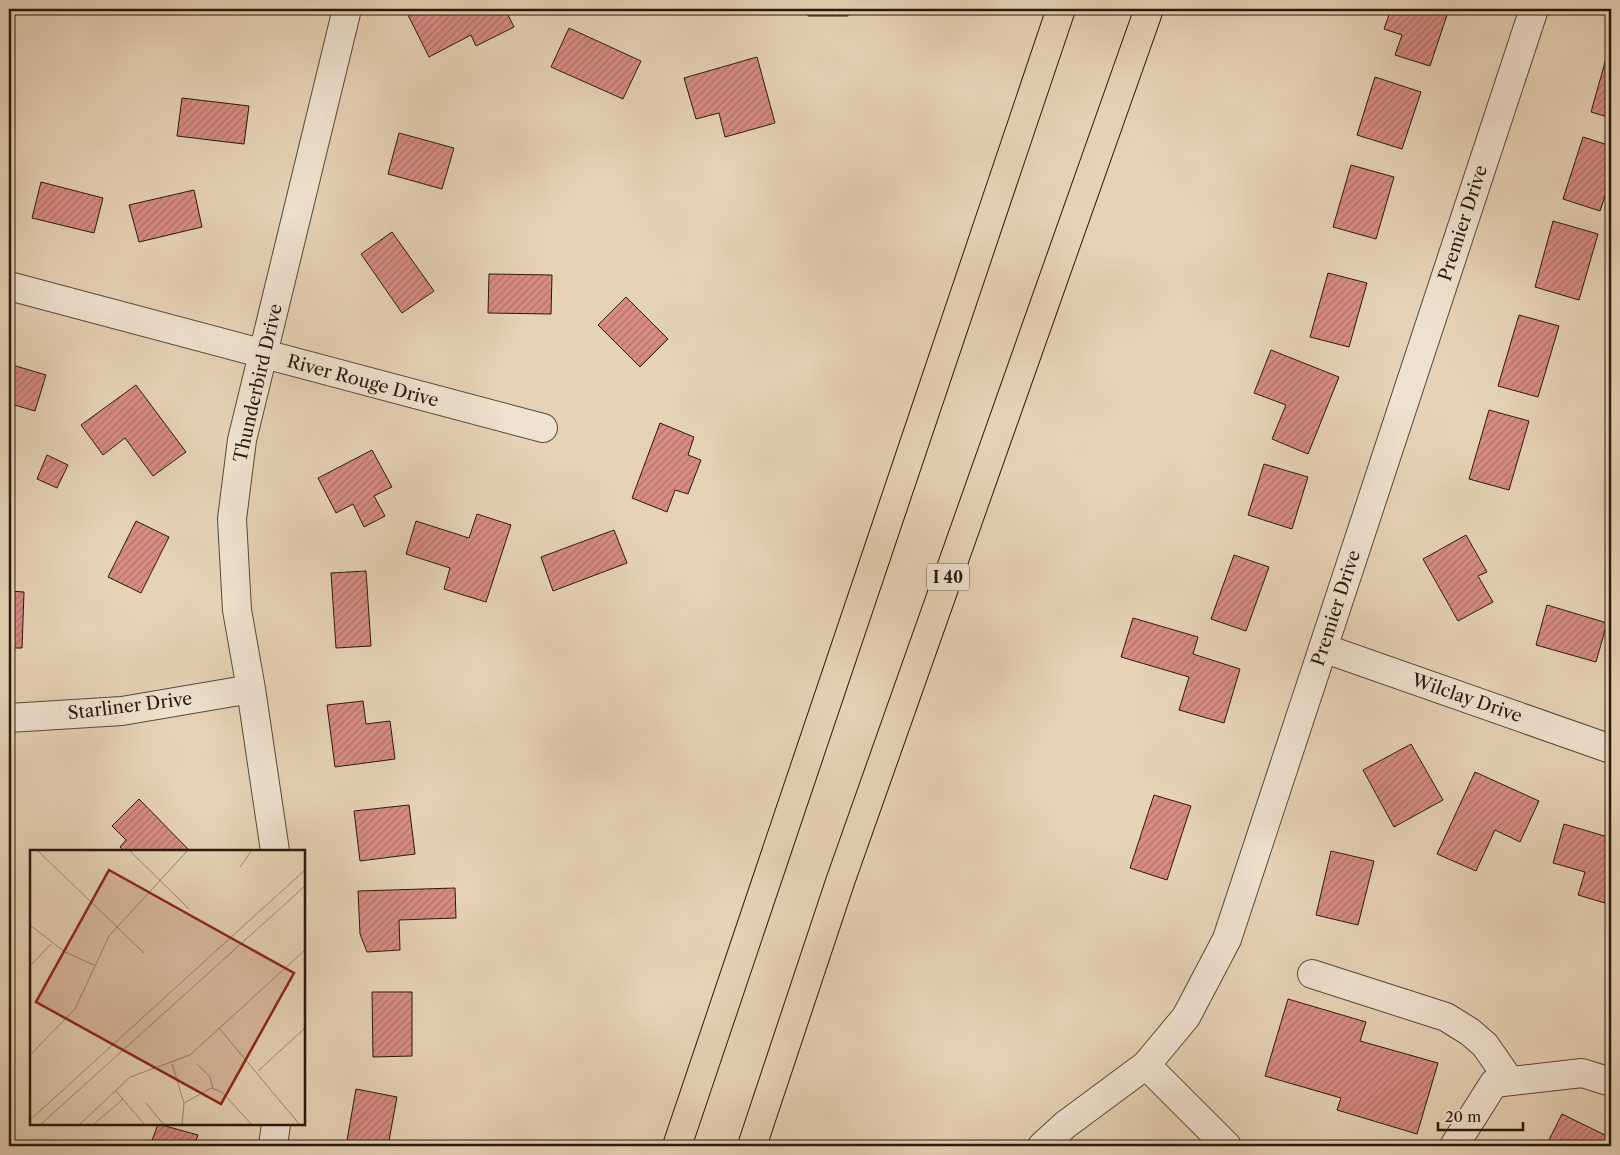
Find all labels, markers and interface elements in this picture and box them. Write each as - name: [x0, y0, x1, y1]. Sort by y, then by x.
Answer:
- street label: Premier Drive: [1434, 162, 1492, 284]
- street label: Thunderbird Drive: [229, 302, 287, 464]
- street label: River Rouge Drive: [285, 350, 441, 412]
- street label: Premier Drive: [1307, 547, 1365, 669]
- road number: I 40: [927, 564, 969, 590]
- street label: Wilclay Drive: [1408, 668, 1525, 727]
- street label: Starliner Drive: [67, 687, 193, 725]
- inset map: [30, 850, 305, 1125]
- scale bar: [1438, 1100, 1522, 1132]
- text: 20 m: [1445, 1107, 1481, 1126]

